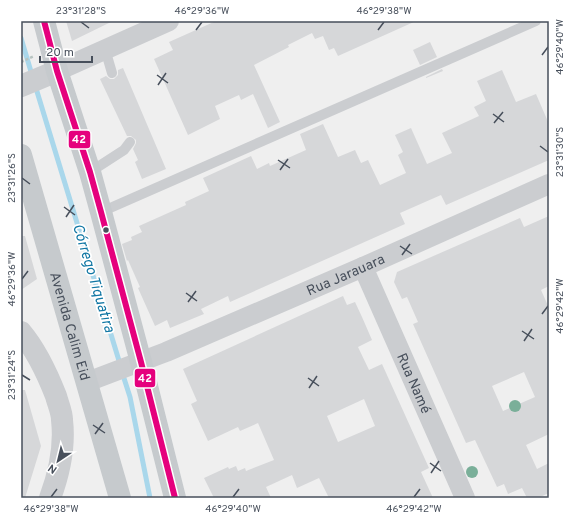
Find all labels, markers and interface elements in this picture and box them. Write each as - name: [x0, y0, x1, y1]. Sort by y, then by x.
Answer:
- text: 23°31'28"S: [56, 5, 106, 18]
- text: 46°29'36"W: [175, 5, 229, 18]
- text: 46°29'38"W: [356, 5, 412, 18]
- text: 46°29'40"W: [554, 19, 567, 75]
- scale bar: [40, 38, 92, 64]
- text: 20 m: [46, 45, 74, 61]
- text: 23°31'30"S: [554, 127, 567, 177]
- line badge: 42: [68, 130, 91, 149]
- text: 42: [72, 133, 86, 147]
- text: 23°31'26"S: [6, 153, 19, 203]
- water label: Córrego Tiquatira: [67, 222, 118, 335]
- unlabelled marker: [101, 225, 111, 235]
- street label: Rua Jarauara: [304, 251, 388, 300]
- text: 46°29'36"W: [6, 252, 19, 306]
- street label: Avenida Calim Eid: [45, 270, 93, 383]
- text: 46°29'42"W: [554, 278, 567, 334]
- text: 23°31'24"S: [6, 350, 19, 400]
- street label: Rua Namé: [392, 351, 434, 417]
- line badge: 42: [134, 368, 156, 388]
- text: 42: [138, 372, 152, 386]
- north arrow: [38, 441, 78, 481]
- text: N: [46, 460, 60, 476]
- text: 46°29'38"W: [23, 503, 79, 516]
- text: 46°29'40"W: [205, 503, 261, 516]
- text: 46°29'42"W: [386, 503, 442, 516]

